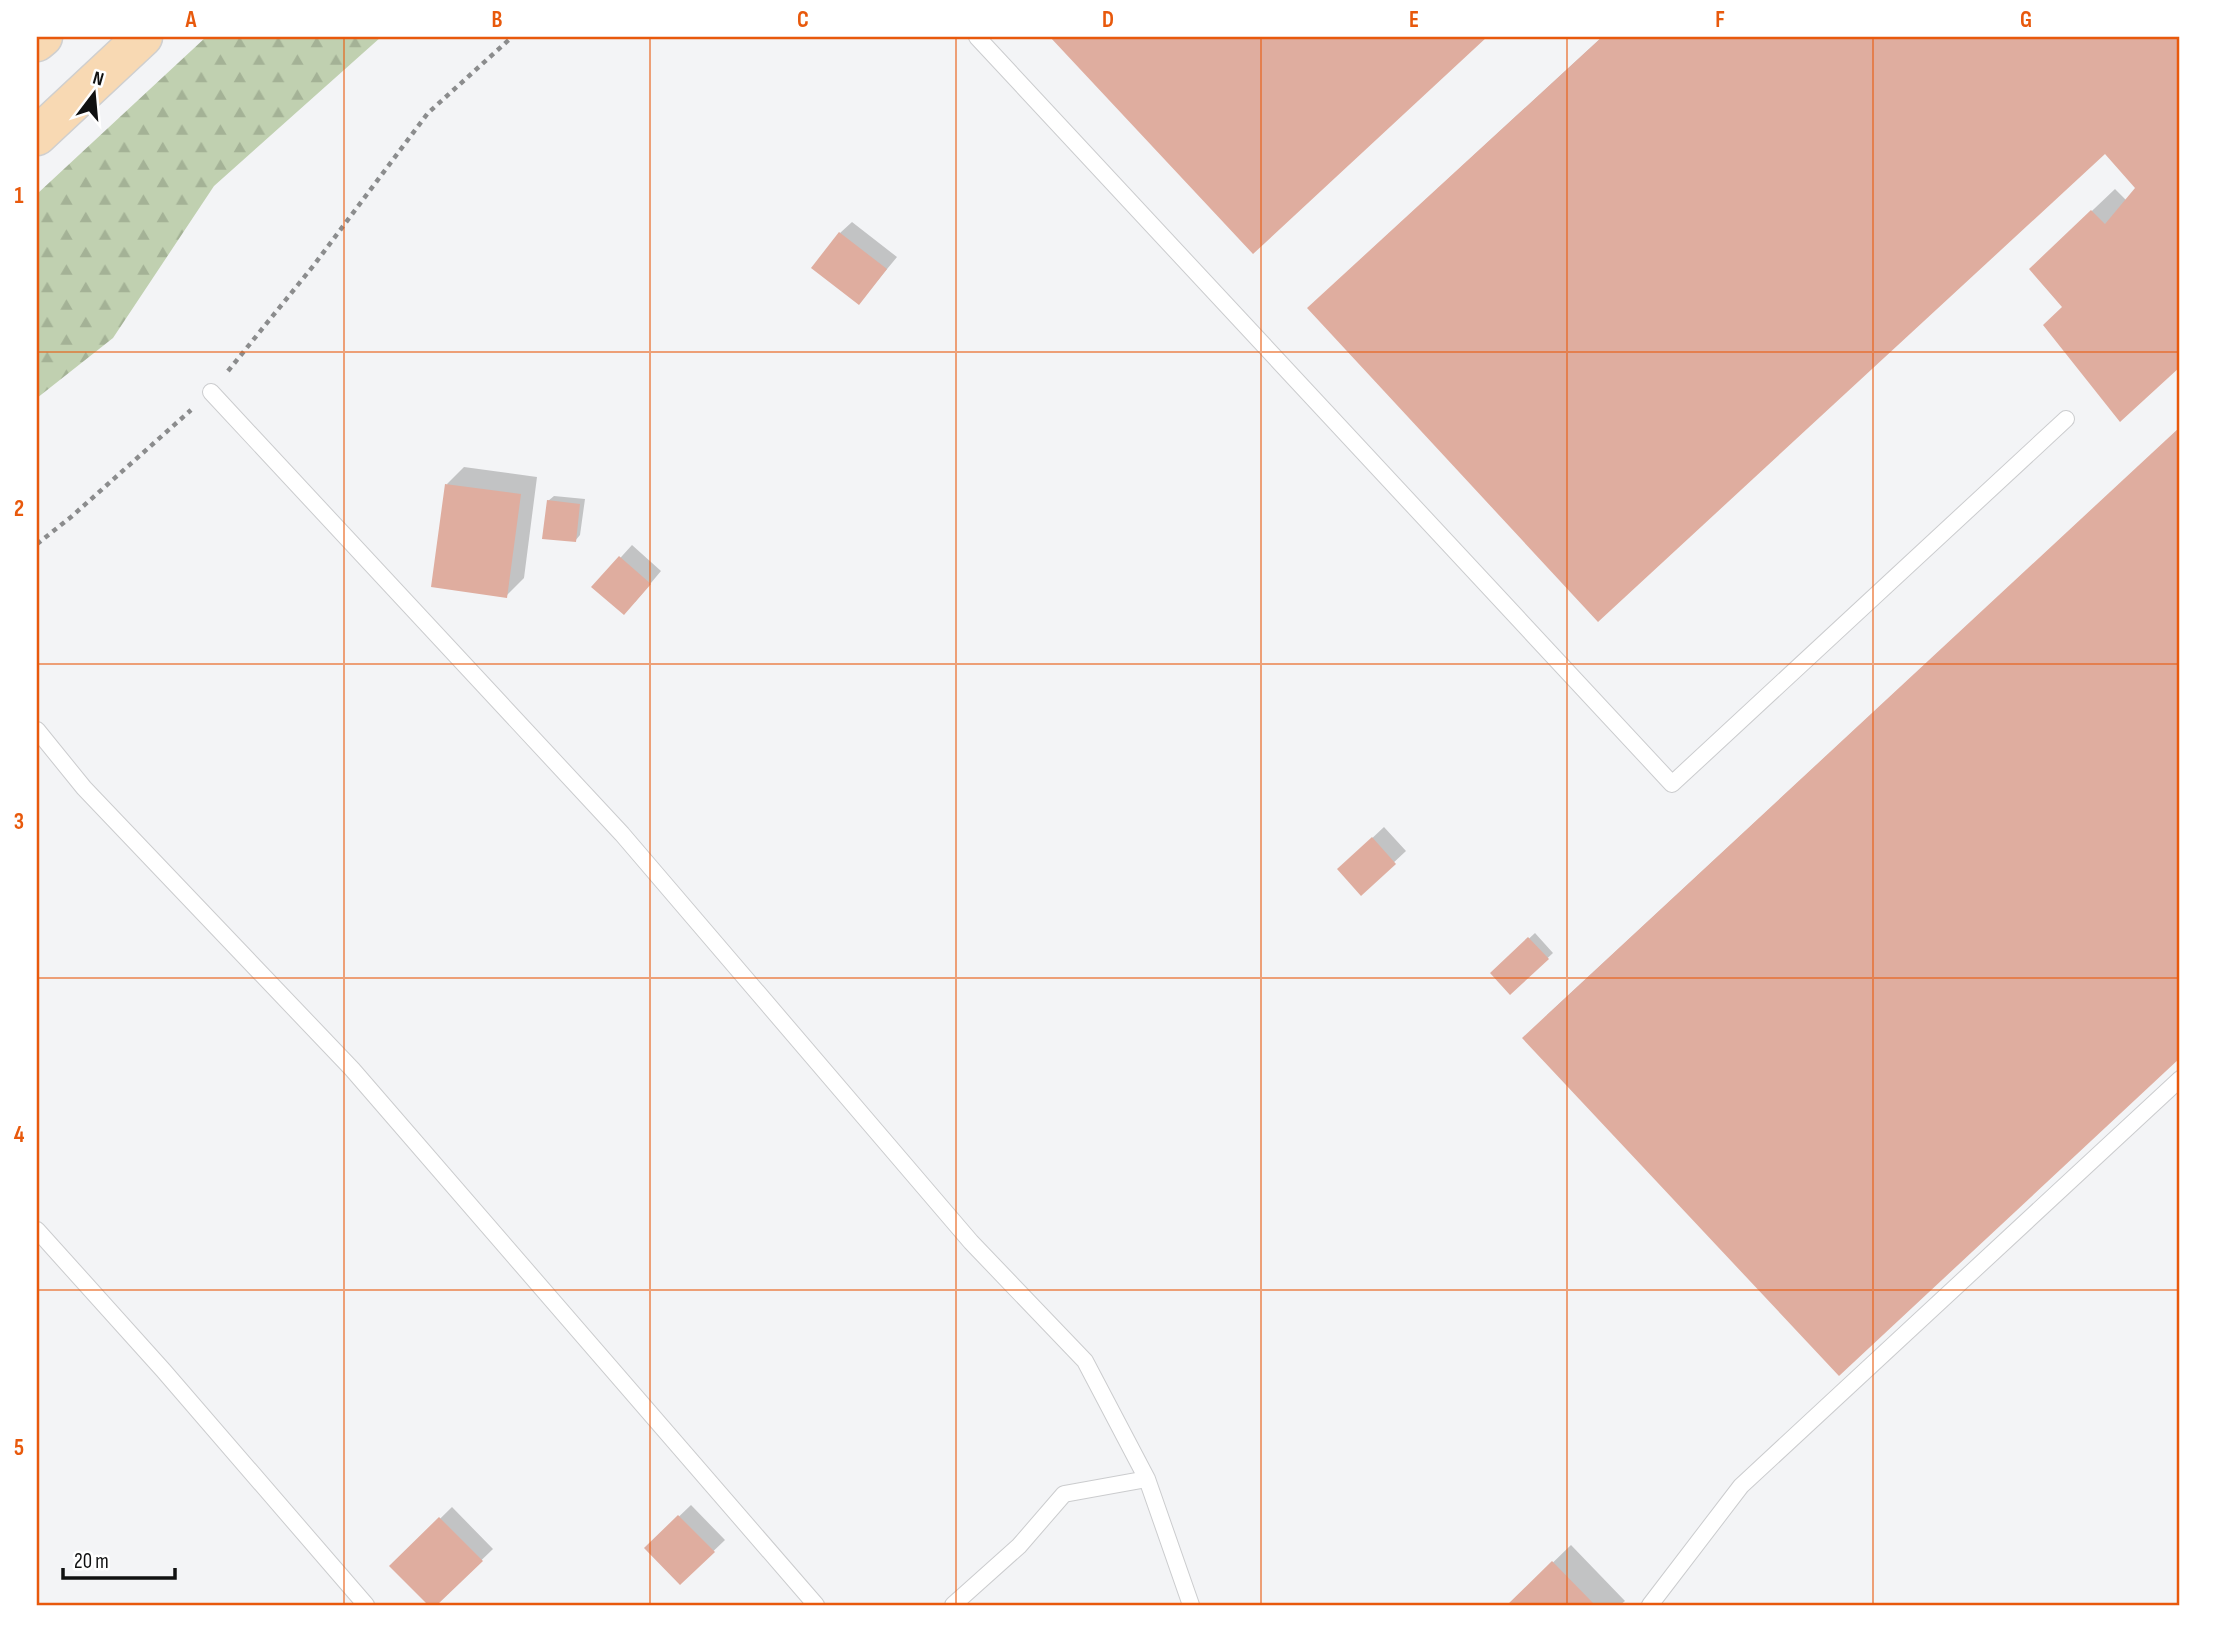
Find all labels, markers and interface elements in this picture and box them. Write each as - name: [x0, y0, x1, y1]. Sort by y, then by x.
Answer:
- text: A: [185, 6, 198, 34]
- text: B: [492, 6, 503, 34]
- text: C: [797, 6, 809, 34]
- text: D: [1102, 6, 1114, 34]
- text: E: [1409, 6, 1419, 34]
- text: F: [1715, 6, 1725, 34]
- text: G: [2020, 6, 2032, 34]
- north arrow: [60, 60, 130, 130]
- text: N: [90, 67, 106, 92]
- text: 1: [14, 182, 24, 210]
- text: 2: [14, 495, 24, 523]
- text: 3: [14, 808, 24, 836]
- text: 4: [14, 1121, 25, 1149]
- text: 5: [14, 1434, 24, 1462]
- scale bar: [63, 1537, 175, 1581]
- text: 20 m: [74, 1549, 109, 1574]

